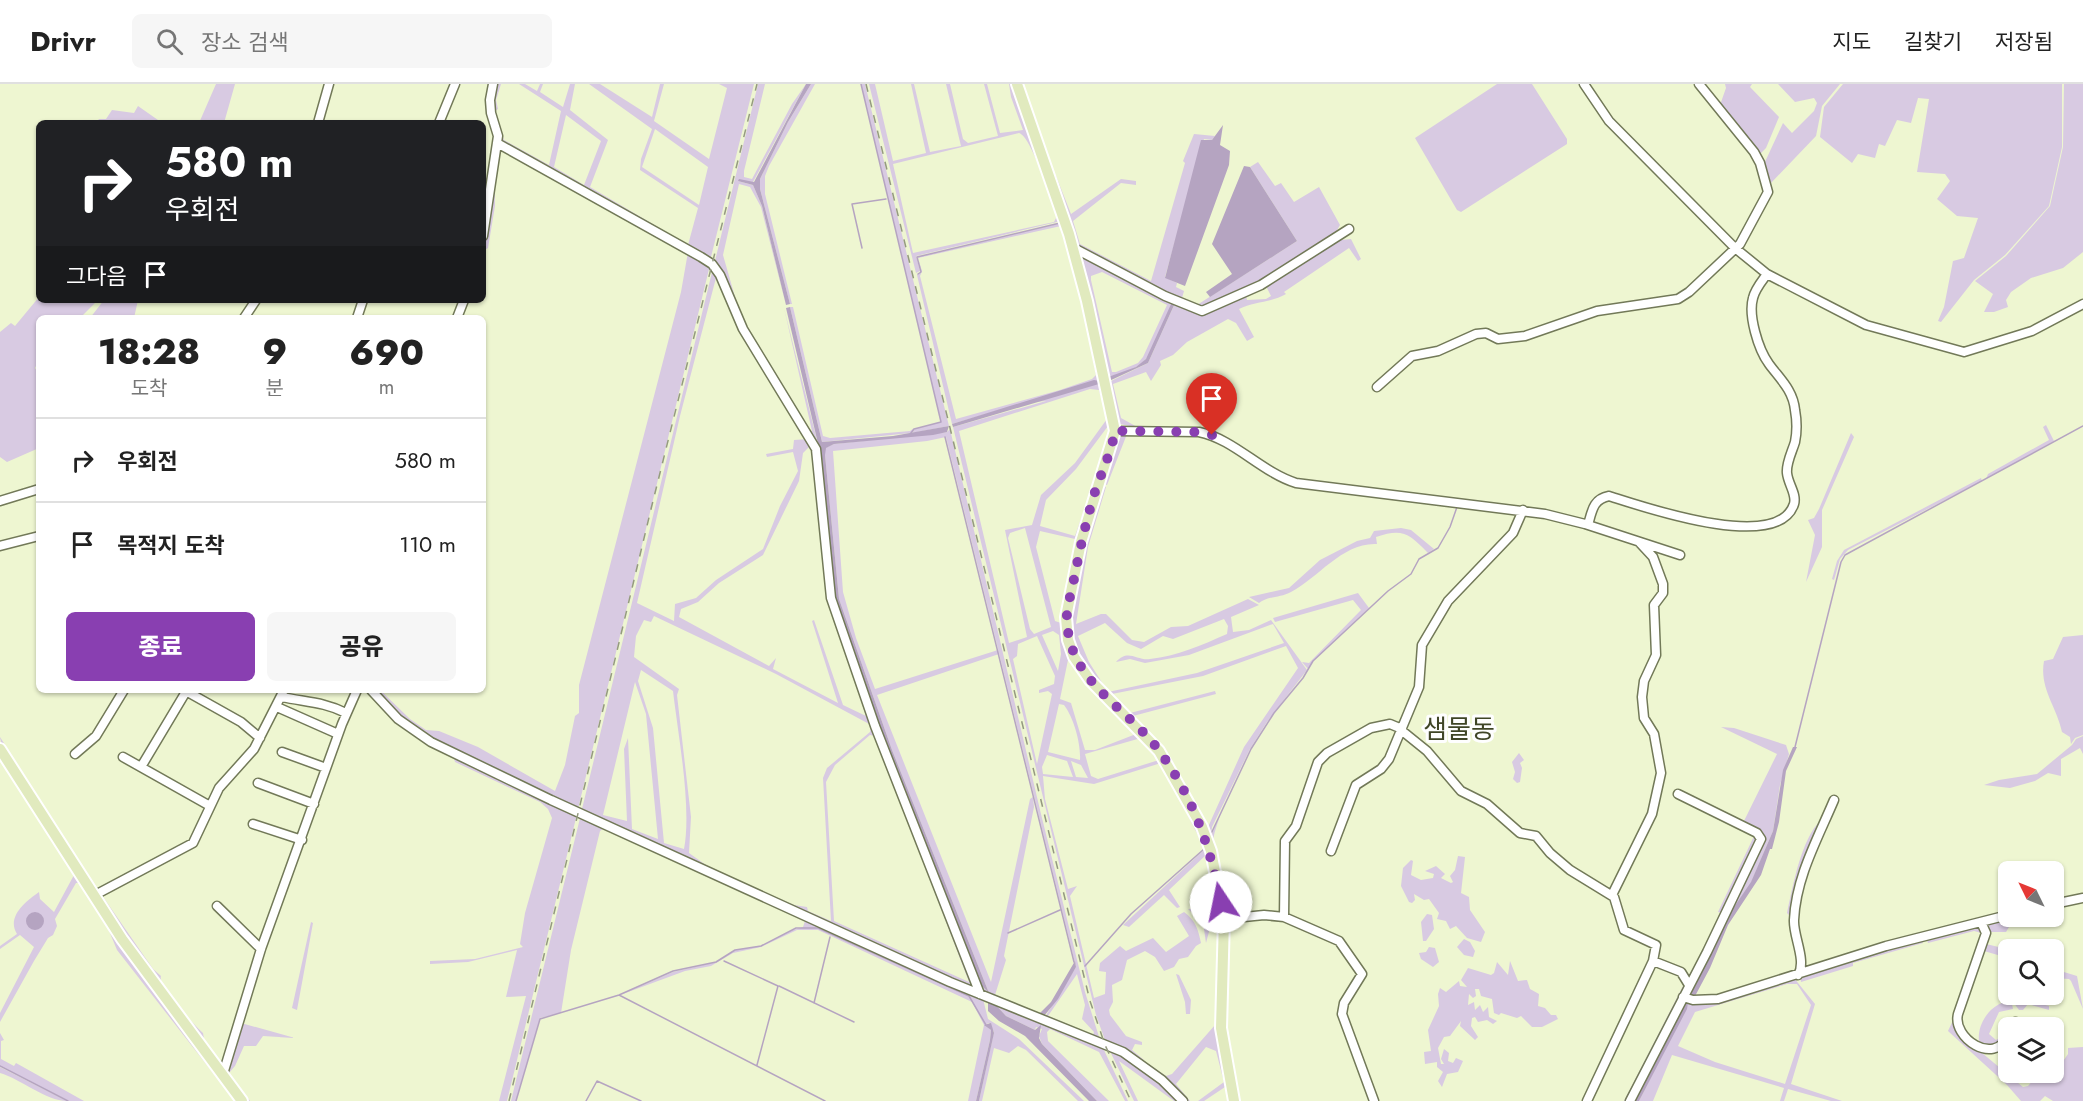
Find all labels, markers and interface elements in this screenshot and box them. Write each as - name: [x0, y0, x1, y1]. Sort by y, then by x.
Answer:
- search box: [132, 14, 552, 68]
- text: Drivr: [30, 21, 96, 62]
- icon: search: [153, 25, 186, 58]
- text: 장소 검색: [201, 26, 289, 58]
- text: 지도: [1832, 27, 1871, 57]
- text: 길찾기: [1904, 27, 1962, 57]
- text: 저장됨: [1995, 27, 2053, 57]
- text: 580 m: [165, 132, 293, 193]
- icon: right: [66, 144, 144, 222]
- text: 우회전: [165, 190, 240, 229]
- icon: arrive: [139, 258, 172, 291]
- text: 그다음: [66, 260, 127, 292]
- text: 18:28: [98, 325, 200, 377]
- text: 9: [262, 325, 287, 377]
- text: 690: [349, 326, 424, 378]
- text: m: [379, 373, 394, 402]
- pin: [1186, 373, 1237, 435]
- text: 도착: [131, 374, 168, 403]
- text: 분: [266, 374, 284, 403]
- icon: arrive: [1195, 382, 1228, 415]
- icon: right: [66, 444, 99, 477]
- text: 580 m: [395, 444, 456, 476]
- text: 우회전: [117, 445, 178, 477]
- icon: arrive: [66, 528, 99, 561]
- text: 110 m: [399, 528, 456, 560]
- text: 목적지 도착: [117, 529, 225, 561]
- button: 종료: [66, 612, 255, 681]
- button: 공유: [267, 612, 456, 681]
- district label: 샘물동: [1423, 710, 1495, 748]
- north arrow: [1998, 861, 2064, 927]
- map controls: [1998, 861, 2064, 1083]
- position arrow: [1189, 870, 1253, 934]
- button: search: [1998, 939, 2064, 1005]
- button: layers: [1998, 1017, 2064, 1083]

